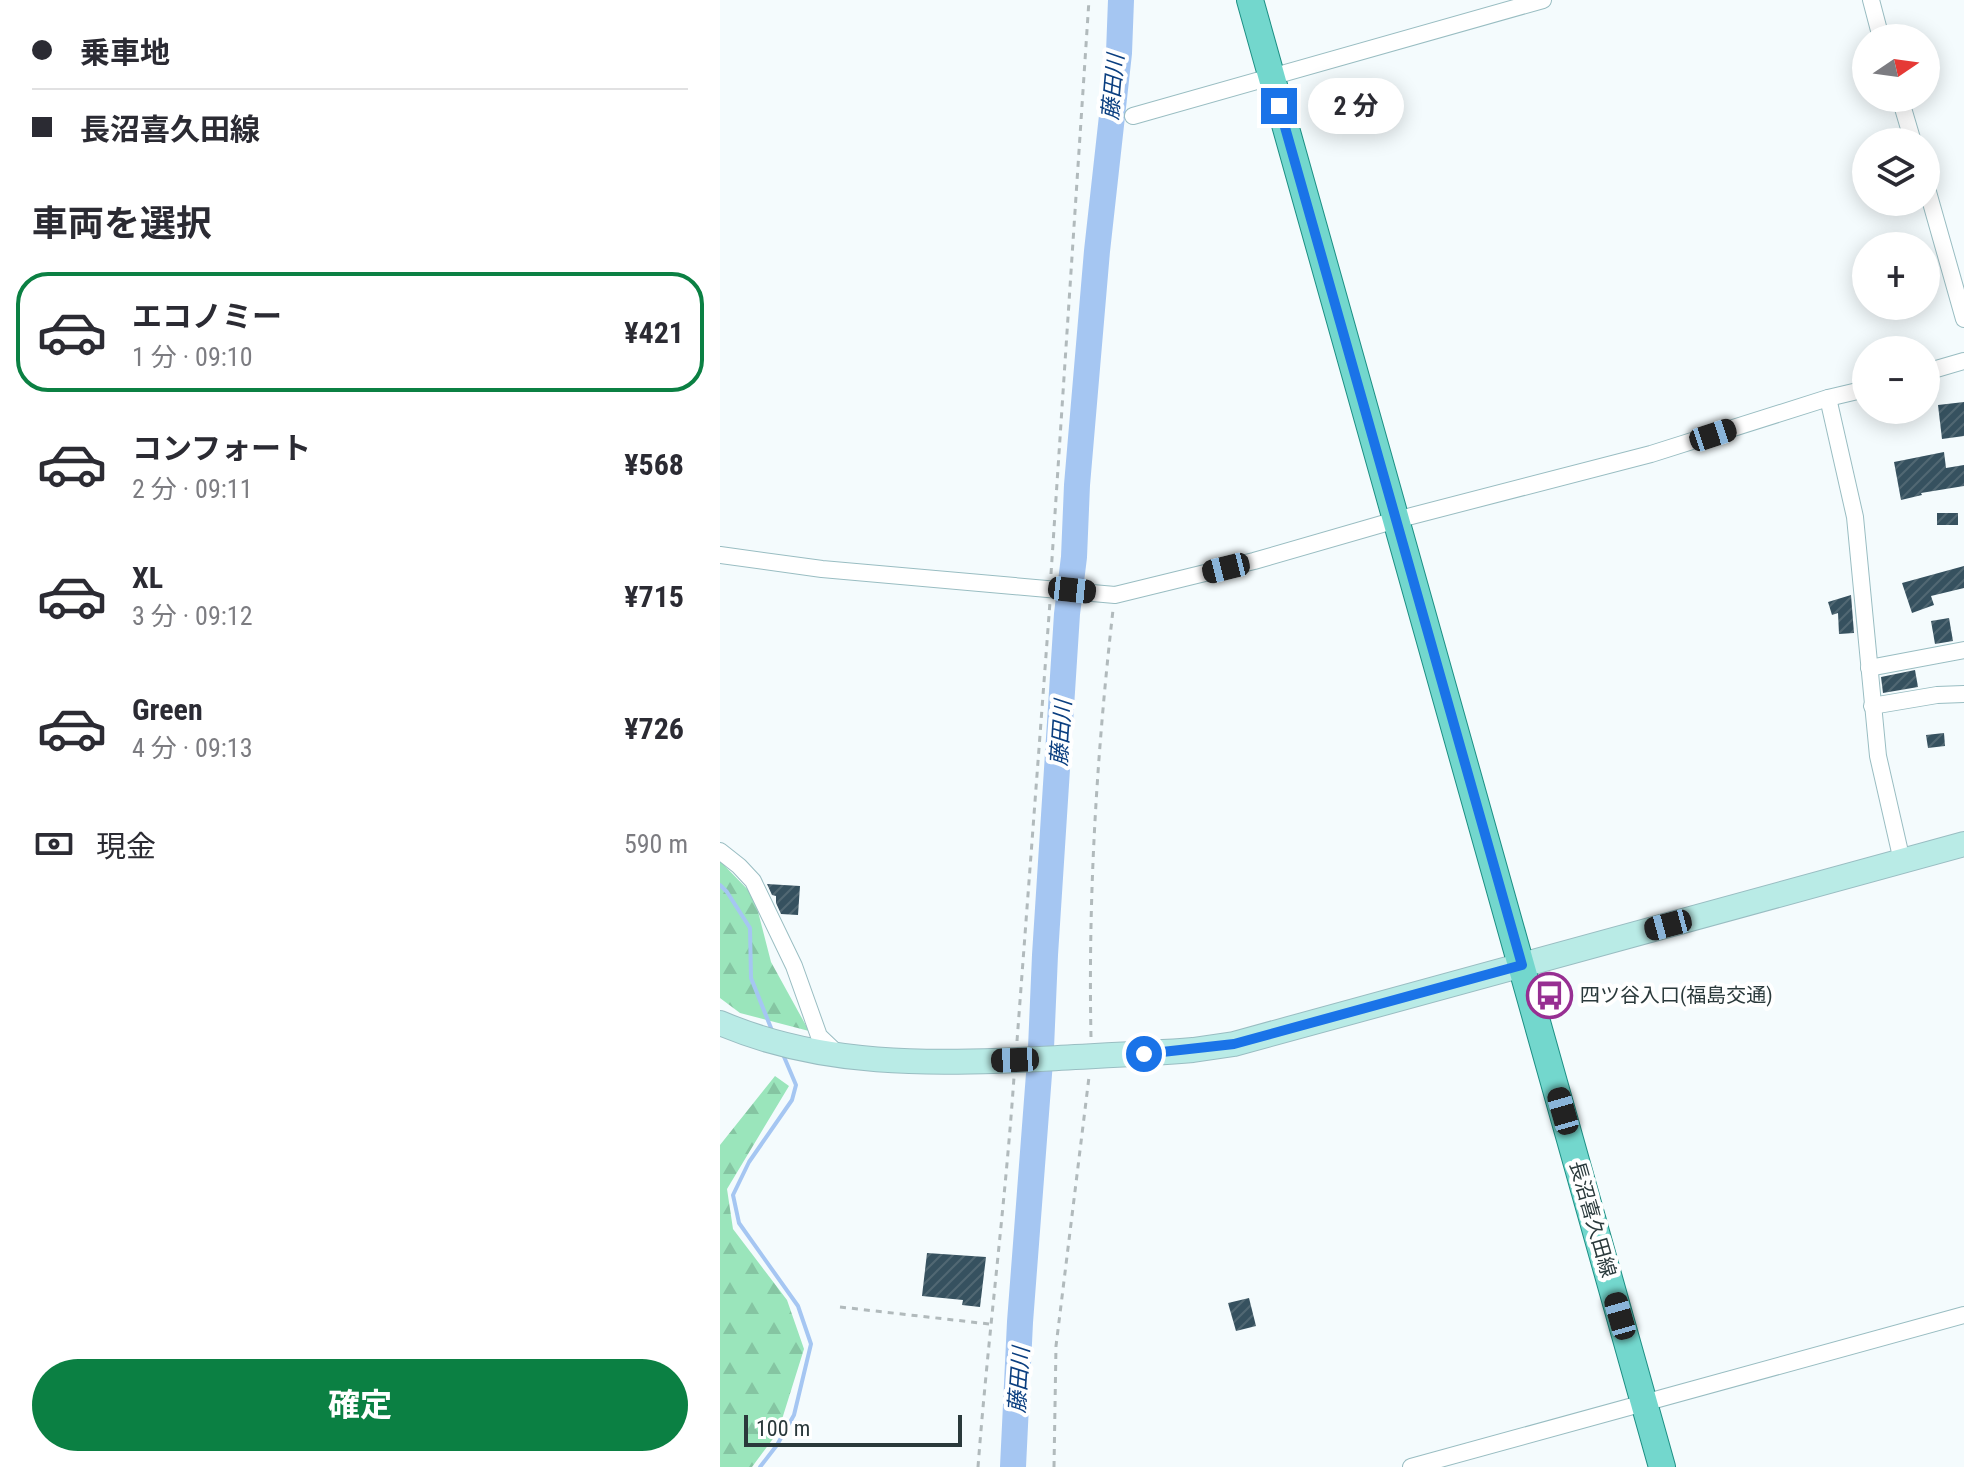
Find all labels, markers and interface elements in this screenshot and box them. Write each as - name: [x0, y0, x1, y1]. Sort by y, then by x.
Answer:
- north arrow: [1852, 24, 1940, 112]
- map controls: [1852, 24, 1940, 424]
- text: 乗車地: [80, 35, 170, 70]
- water label: 藤田川: [1098, 51, 1129, 121]
- callout: 2 分: [1307, 78, 1403, 134]
- route end: [1261, 88, 1297, 124]
- text: 2 分: [1333, 91, 1379, 121]
- text: 長沼喜久田線: [80, 112, 260, 147]
- button: layers: [1852, 128, 1940, 216]
- text: 車両を選択: [32, 203, 212, 245]
- button: +: [1852, 232, 1940, 320]
- icon: car: [36, 296, 108, 368]
- text: エコノミー: [132, 299, 282, 334]
- text: ¥421: [624, 315, 684, 350]
- button: −: [1852, 336, 1940, 424]
- text: 1 分 · 09:10: [132, 342, 252, 372]
- car: [1686, 416, 1740, 454]
- icon: car: [36, 428, 108, 500]
- text: コンフォート: [132, 431, 311, 466]
- text: ¥568: [624, 447, 684, 482]
- text: 2 分 · 09:11: [132, 474, 252, 504]
- car: [1200, 551, 1252, 585]
- icon: car: [36, 560, 108, 632]
- text: XL: [132, 560, 163, 595]
- car: [1047, 576, 1097, 604]
- text: ¥715: [624, 579, 684, 614]
- text: 3 分 · 09:12: [132, 601, 252, 631]
- icon: car: [36, 692, 108, 764]
- text: Green: [132, 692, 203, 727]
- water label: 藤田川: [1046, 697, 1076, 767]
- text: ¥726: [624, 711, 684, 746]
- text: 4 分 · 09:13: [132, 733, 252, 763]
- icon: cash: [32, 822, 76, 866]
- text: 現金: [96, 829, 156, 864]
- text: 590 m: [624, 829, 688, 859]
- car: [1642, 907, 1694, 943]
- bus stop icon: 四ツ谷入口(福島交通): [1525, 971, 1573, 1019]
- place label: 四ツ谷入口(福島交通): [1580, 983, 1773, 1007]
- route start: [1126, 1036, 1162, 1072]
- car: [991, 1047, 1039, 1073]
- car: [1545, 1085, 1581, 1137]
- street label: 長沼喜久田線: [1565, 1158, 1621, 1280]
- car: [1602, 1290, 1638, 1342]
- water label: 藤田川: [1004, 1344, 1034, 1414]
- button: 確定: [32, 1359, 688, 1451]
- scale bar: [744, 1411, 962, 1447]
- text: 100 m: [756, 1416, 810, 1441]

